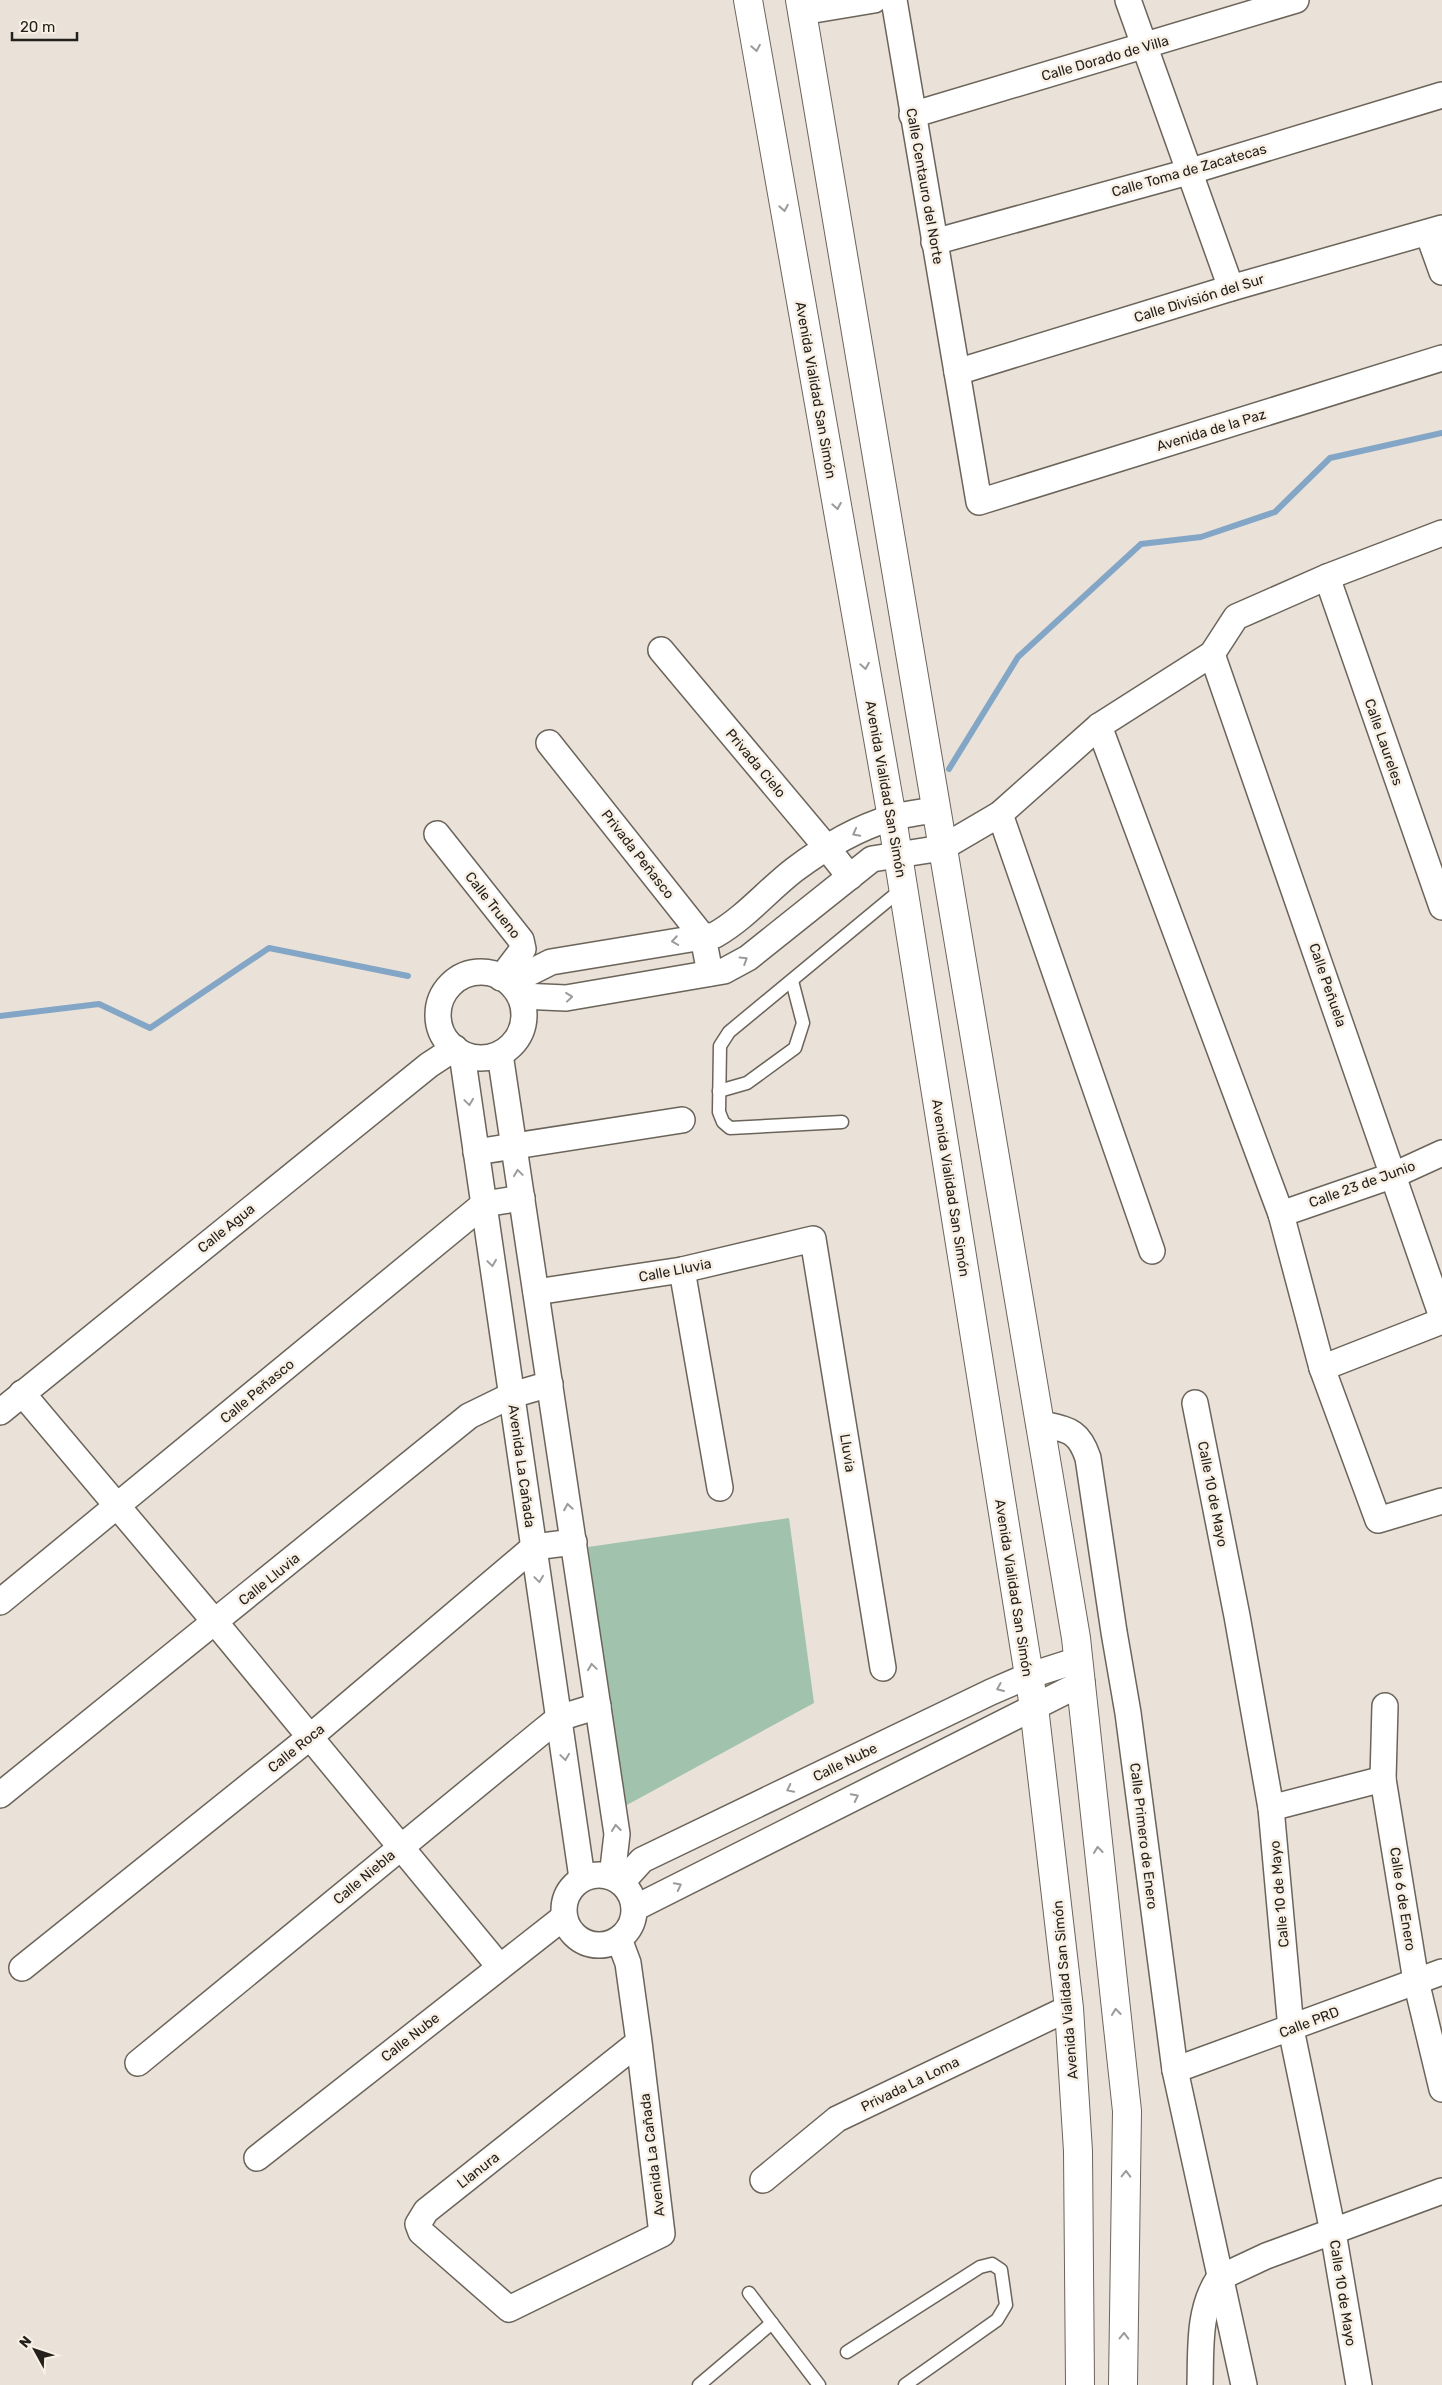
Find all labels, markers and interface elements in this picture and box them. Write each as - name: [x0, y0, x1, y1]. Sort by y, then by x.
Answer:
- scale bar: [12, 10, 78, 42]
- text: 20 m: [20, 18, 55, 36]
- street label: Calle Dorado de Villa: [1039, 32, 1171, 85]
- one-way arrow: [751, 44, 761, 52]
- street label: Calle Centauro del Norte: [902, 107, 947, 266]
- street label: Calle Toma de Zacatecas: [1110, 140, 1268, 201]
- one-way arrow: [779, 204, 789, 212]
- street label: Calle División del Sur: [1132, 270, 1267, 326]
- street label: Avenida Vialidad San Simón: [792, 300, 839, 480]
- street label: Avenida de la Paz: [1154, 406, 1268, 455]
- one-way arrow: [831, 502, 841, 510]
- one-way arrow: [859, 662, 869, 670]
- street label: Calle Laureles: [1361, 697, 1406, 788]
- street label: Avenida Vialidad San Simón: [862, 699, 909, 879]
- street label: Privada Cielo: [722, 726, 789, 801]
- street label: Privada Peñasco: [598, 806, 678, 902]
- one-way arrow: [852, 827, 861, 837]
- street label: Calle Trueno: [461, 869, 524, 942]
- one-way arrow: [671, 936, 680, 946]
- street label: Calle Peñuela: [1305, 941, 1350, 1029]
- one-way arrow: [739, 956, 748, 966]
- one-way arrow: [566, 992, 574, 1003]
- one-way arrow: [463, 1098, 473, 1106]
- street label: Avenida Vialidad San Simón: [928, 1098, 973, 1278]
- street label: Calle 23 de Junio: [1307, 1157, 1418, 1212]
- one-way arrow: [513, 1169, 524, 1177]
- street label: Calle Agua: [194, 1200, 258, 1257]
- street label: Calle Lluvia: [637, 1255, 713, 1286]
- one-way arrow: [486, 1259, 497, 1267]
- street label: Calle Peñasco: [217, 1356, 298, 1427]
- street label: Avenida La Cañada: [504, 1403, 539, 1529]
- street label: Lluvia: [836, 1433, 859, 1473]
- street label: Calle 10 de Mayo: [1194, 1440, 1231, 1548]
- street label: Avenida Vialidad San Simón: [991, 1498, 1036, 1678]
- one-way arrow: [564, 1502, 574, 1511]
- street label: Calle Lluvia: [235, 1550, 303, 1609]
- one-way arrow: [533, 1575, 543, 1584]
- one-way arrow: [588, 1663, 598, 1672]
- one-way arrow: [996, 1682, 1005, 1693]
- street label: Calle Roca: [265, 1720, 328, 1776]
- street label: Calle Nube: [810, 1740, 880, 1785]
- one-way arrow: [559, 1754, 570, 1762]
- street label: Calle Primero de Enero: [1126, 1762, 1161, 1910]
- one-way arrow: [786, 1783, 795, 1793]
- one-way arrow: [850, 1793, 859, 1803]
- one-way arrow: [611, 1824, 622, 1832]
- street label: Calle 10 de Mayo: [1266, 1840, 1293, 1948]
- one-way arrow: [1093, 1846, 1104, 1854]
- street label: Calle 6 de Enero: [1386, 1846, 1419, 1952]
- street label: Calle Niebla: [330, 1847, 399, 1908]
- one-way arrow: [673, 1882, 682, 1892]
- street label: Avenida Vialidad San Simón: [1049, 1900, 1082, 2080]
- street label: Calle PRD: [1277, 2003, 1342, 2042]
- one-way arrow: [1111, 2008, 1122, 2016]
- street label: Calle Nube: [378, 2009, 443, 2065]
- street label: Privada La Loma: [858, 2053, 962, 2116]
- street label: Avenida La Cañada: [637, 2092, 668, 2218]
- street label: Llanura: [454, 2149, 503, 2192]
- one-way arrow: [1121, 2170, 1131, 2178]
- street label: Calle 10 de Mayo: [1326, 2239, 1359, 2347]
- north arrow: [10, 2325, 60, 2375]
- one-way arrow: [1119, 2332, 1129, 2340]
- text: N: [16, 2333, 35, 2351]

